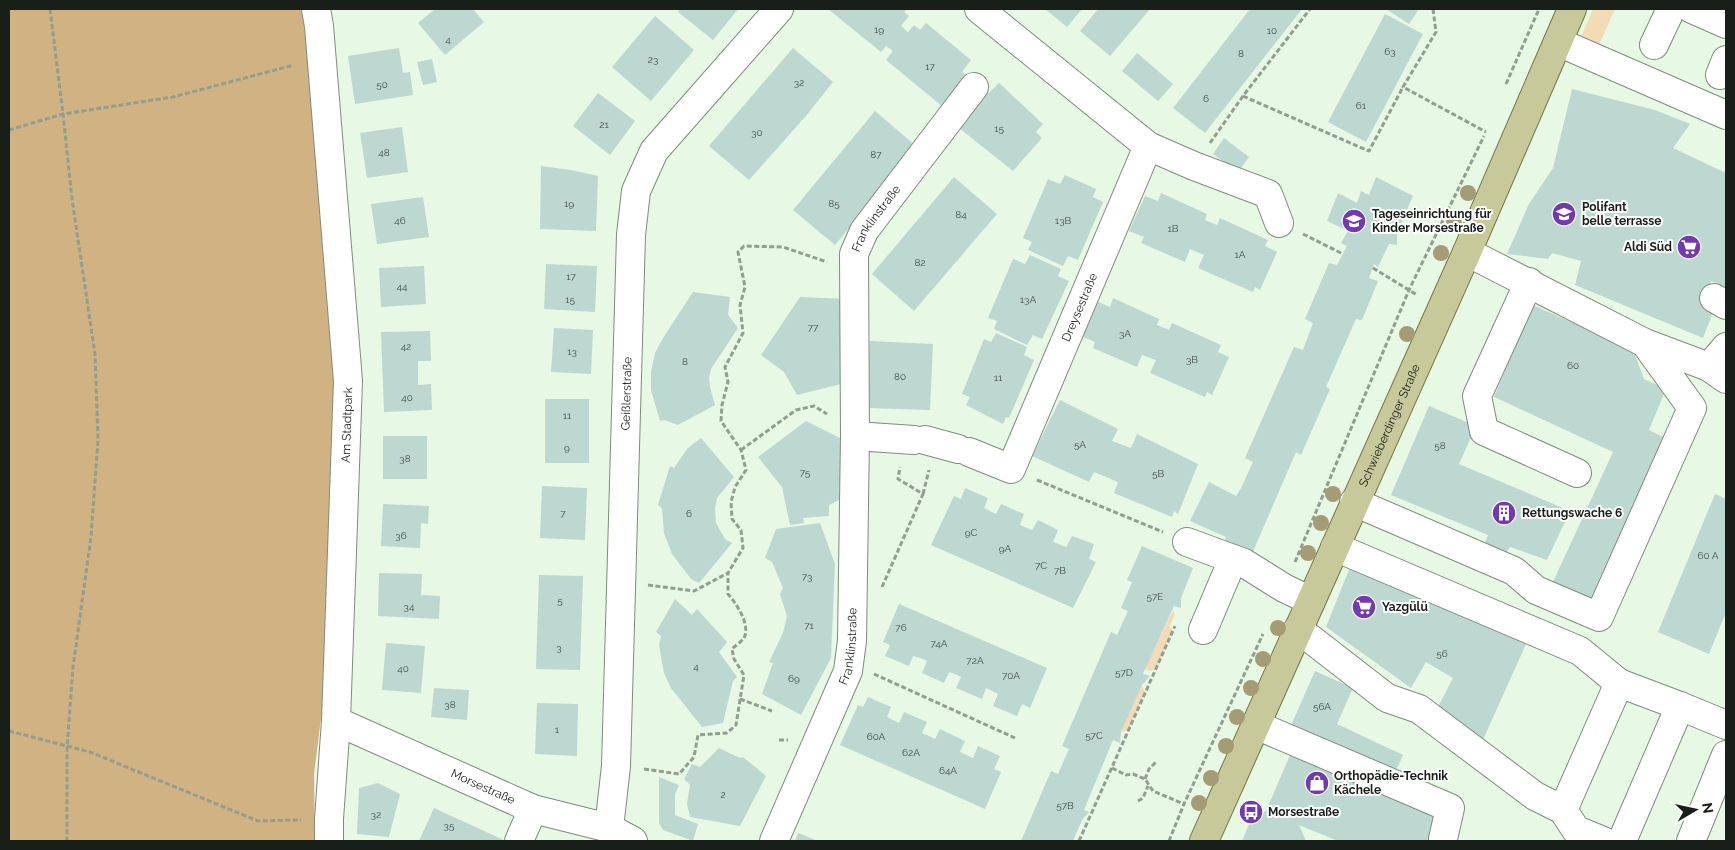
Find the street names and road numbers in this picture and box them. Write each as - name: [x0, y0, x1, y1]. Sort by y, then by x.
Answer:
- street label: Franklinstraße: [849, 182, 903, 254]
- street label: Dreysestraße: [1059, 271, 1100, 344]
- street label: Geißlerstraße: [618, 357, 635, 431]
- street label: Schwieberdinger Straße: [1356, 362, 1423, 489]
- street label: Am Stadtpark: [339, 386, 355, 463]
- street label: Franklinstraße: [836, 608, 859, 687]
- street label: Morsestraße: [449, 766, 517, 807]

